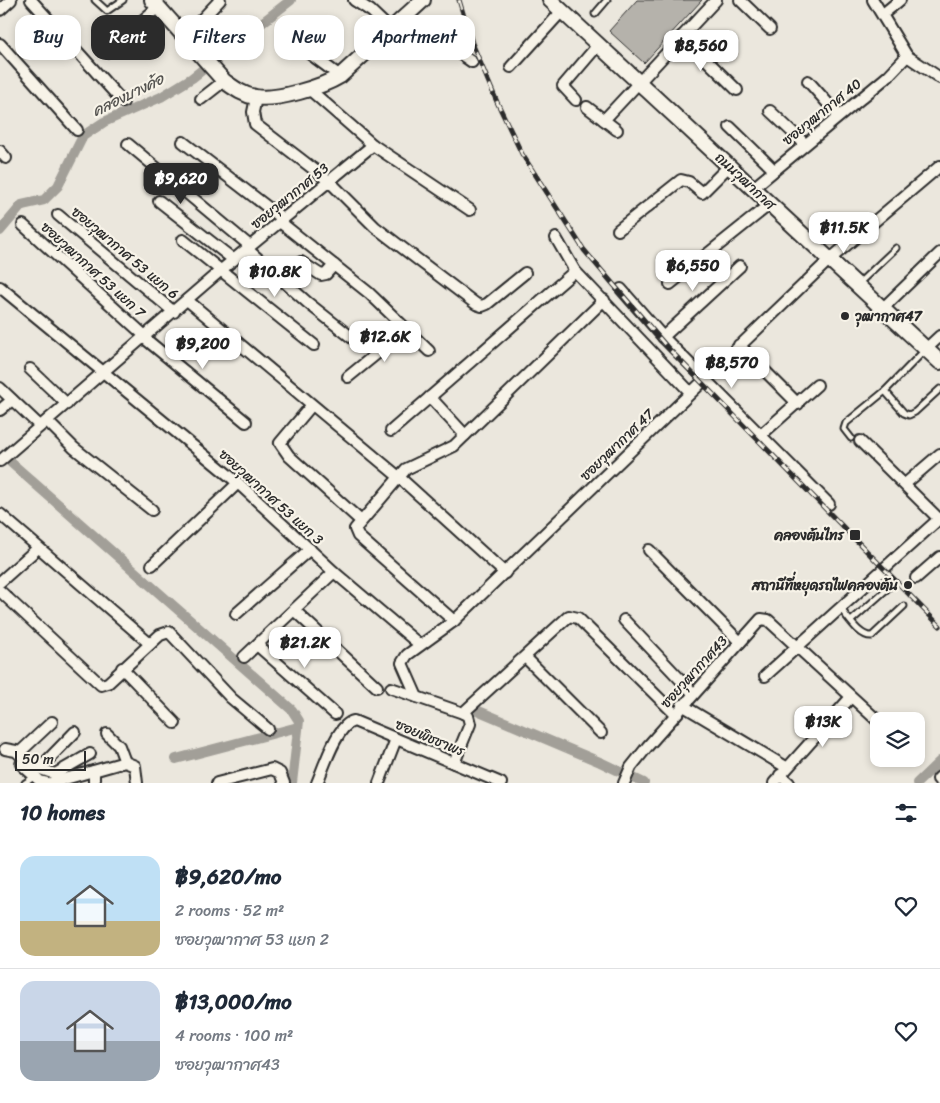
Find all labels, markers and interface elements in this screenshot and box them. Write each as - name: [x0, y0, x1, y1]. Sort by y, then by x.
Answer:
- chip: Buy: [15, 15, 81, 60]
- chip: Rent: [91, 15, 165, 60]
- chip: Filters: [175, 15, 264, 60]
- chip: New: [274, 15, 344, 60]
- chip: Apartment: [354, 15, 475, 60]
- pin: ฿8,560: [660, 30, 742, 72]
- text: ฿8,560: [674, 31, 728, 60]
- water label: คลองบางค้อ: [88, 66, 170, 124]
- street label: ซอยวุฒากาศ 40: [777, 72, 867, 152]
- street label: ถนนวุฒากาศ: [709, 146, 783, 217]
- street label: ซอยวุฒากาศ 53: [245, 156, 335, 236]
- pin: ฿9,620: [140, 162, 222, 205]
- text: ฿9,620: [155, 164, 207, 193]
- street label: ซอยวุฒากาศ 53 แยก 6: [65, 200, 185, 306]
- pin: ฿11.5K: [803, 212, 885, 254]
- text: ฿11.5K: [820, 213, 868, 242]
- street label: ซอยวุฒากาศ 53 แยก 7: [35, 216, 152, 325]
- pin: ฿6,550: [652, 250, 734, 292]
- text: ฿6,550: [666, 251, 720, 280]
- pin: ฿10.8K: [234, 256, 316, 298]
- text: ฿10.8K: [249, 257, 301, 286]
- place label: วุฒากาศ47: [855, 304, 923, 329]
- marker: วุฒากาศ47: [839, 310, 851, 322]
- pin: ฿12.6K: [344, 320, 426, 363]
- text: ฿12.6K: [360, 322, 410, 351]
- pin: ฿9,200: [162, 328, 244, 370]
- text: ฿9,200: [176, 329, 230, 358]
- pin: ฿8,570: [691, 346, 773, 389]
- text: ฿8,570: [705, 348, 759, 377]
- street label: ซอยวุฒากาศ 47: [574, 402, 661, 487]
- street label: ซอยวุฒากาศ 53 แยก 3: [213, 443, 330, 551]
- place label: คลองต้นไทร: [773, 523, 845, 548]
- marker: คลองต้นไทร: [848, 528, 862, 542]
- place label: สถานีที่หยุดรถไฟคลองต้น: [751, 571, 898, 598]
- marker: สถานีที่หยุดรถไฟคลองต้น: [902, 579, 914, 591]
- pin: ฿21.2K: [264, 626, 346, 669]
- text: ฿21.2K: [280, 628, 330, 657]
- street label: ซอยวุฒากาศ43: [654, 629, 734, 714]
- pin: ฿13K: [793, 706, 853, 748]
- text: ฿13K: [805, 707, 841, 736]
- street label: ซอยพิชชาพร: [391, 712, 469, 764]
- map controls: [870, 712, 925, 767]
- button: layers: [870, 712, 925, 767]
- text: 50 m: [22, 747, 54, 772]
- scale bar: [15, 748, 86, 771]
- text: 10 homes: [20, 794, 105, 832]
- icon: filters: [892, 799, 920, 827]
- text: ฿9,620/mo: [175, 858, 282, 896]
- icon: home: [60, 876, 120, 936]
- icon: heart: [892, 892, 920, 920]
- text: 2 rooms · 52 m²: [175, 896, 284, 925]
- text: ซอยวุฒากาศ 53 แยก 2: [175, 925, 329, 954]
- text: ฿13,000/mo: [175, 983, 292, 1021]
- icon: home: [60, 1001, 120, 1061]
- icon: heart: [892, 1017, 920, 1045]
- text: 4 rooms · 100 m²: [175, 1021, 293, 1050]
- text: ซอยวุฒากาศ43: [175, 1050, 280, 1079]

